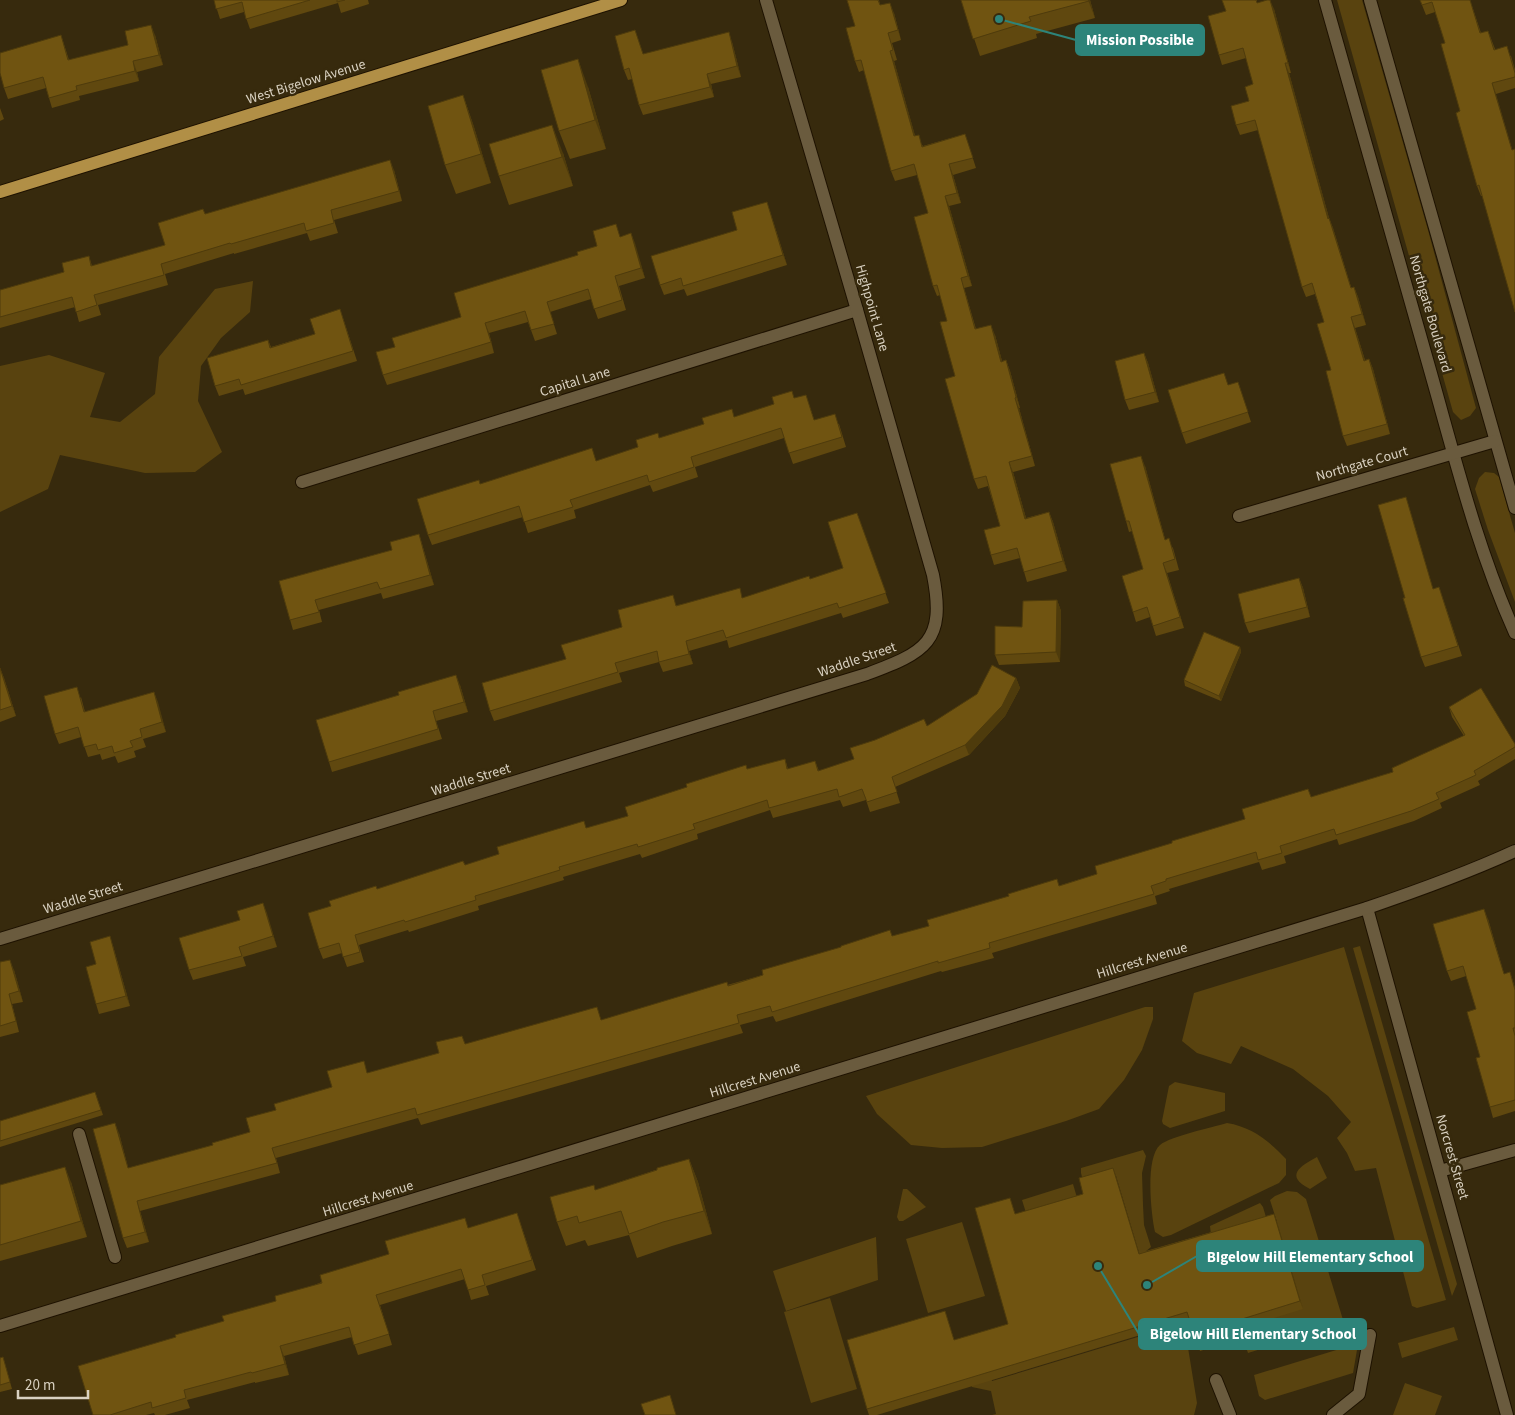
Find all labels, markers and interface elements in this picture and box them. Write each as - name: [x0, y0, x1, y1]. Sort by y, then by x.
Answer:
- callout: Mission Possible: [1076, 25, 1204, 55]
- text: Mission Possible: [1086, 30, 1194, 51]
- street label: West Bigelow Avenue: [244, 54, 368, 110]
- street label: Northgate Boulevard: [1404, 253, 1456, 375]
- street label: Highpoint Lane: [850, 262, 894, 354]
- street label: Capital Lane: [537, 362, 613, 402]
- street label: Northgate Court: [1314, 441, 1410, 487]
- street label: Waddle Street: [815, 637, 899, 683]
- street label: Waddle Street: [429, 758, 513, 802]
- street label: Waddle Street: [41, 876, 125, 920]
- street label: Hillcrest Avenue: [1094, 938, 1190, 984]
- street label: Hillcrest Avenue: [707, 1057, 803, 1103]
- street label: Norcrest Street: [1430, 1112, 1474, 1202]
- street label: Hillcrest Avenue: [320, 1176, 416, 1222]
- callout: BIgelow Hill Elementary School: [1197, 1241, 1423, 1271]
- text: BIgelow Hill Elementary School: [1207, 1247, 1414, 1268]
- callout: Bigelow Hill Elementary School: [1139, 1319, 1366, 1349]
- text: Bigelow Hill Elementary School: [1150, 1324, 1357, 1345]
- scale bar: [18, 1368, 88, 1400]
- text: 20 m: [25, 1375, 55, 1396]

